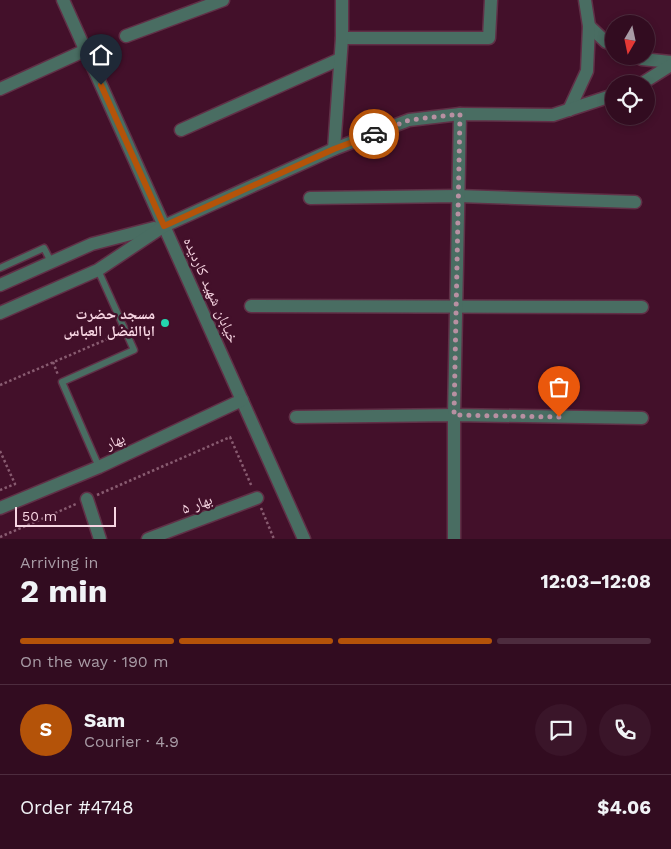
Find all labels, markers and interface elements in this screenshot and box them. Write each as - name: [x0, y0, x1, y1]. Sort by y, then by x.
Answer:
- north arrow: [605, 15, 655, 65]
- map controls: [605, 15, 655, 125]
- pin: [80, 34, 122, 85]
- icon: home: [87, 41, 115, 69]
- button: locate: [605, 75, 655, 125]
- courier: [349, 109, 399, 159]
- icon: car: [360, 120, 388, 148]
- street label: خیابان شهید کاردیده: [179, 234, 243, 347]
- place label: مسجد حضرت اباالفضل العباس: [64, 305, 155, 340]
- marker: مسجد حضرت اباالفضل العباس: [159, 317, 171, 329]
- pin: [538, 366, 580, 417]
- icon: bag: [545, 373, 573, 401]
- street label: بهار: [101, 429, 128, 454]
- street label: بهار ۵: [179, 490, 215, 518]
- scale bar: [15, 504, 116, 527]
- text: 50 m: [22, 508, 57, 524]
- text: Arriving in: [20, 553, 98, 572]
- text: 12:03–12:08: [541, 570, 651, 593]
- text: 2 min: [20, 572, 108, 610]
- text: On the way · 190 m: [20, 652, 169, 671]
- button: chat: [535, 704, 587, 756]
- button: phone: [599, 704, 651, 756]
- text: Sam: [84, 709, 125, 732]
- text: S: [40, 718, 52, 741]
- text: Courier · 4.9: [84, 732, 179, 751]
- text: Order #4748: [20, 796, 134, 819]
- text: $4.06: [597, 796, 651, 819]

